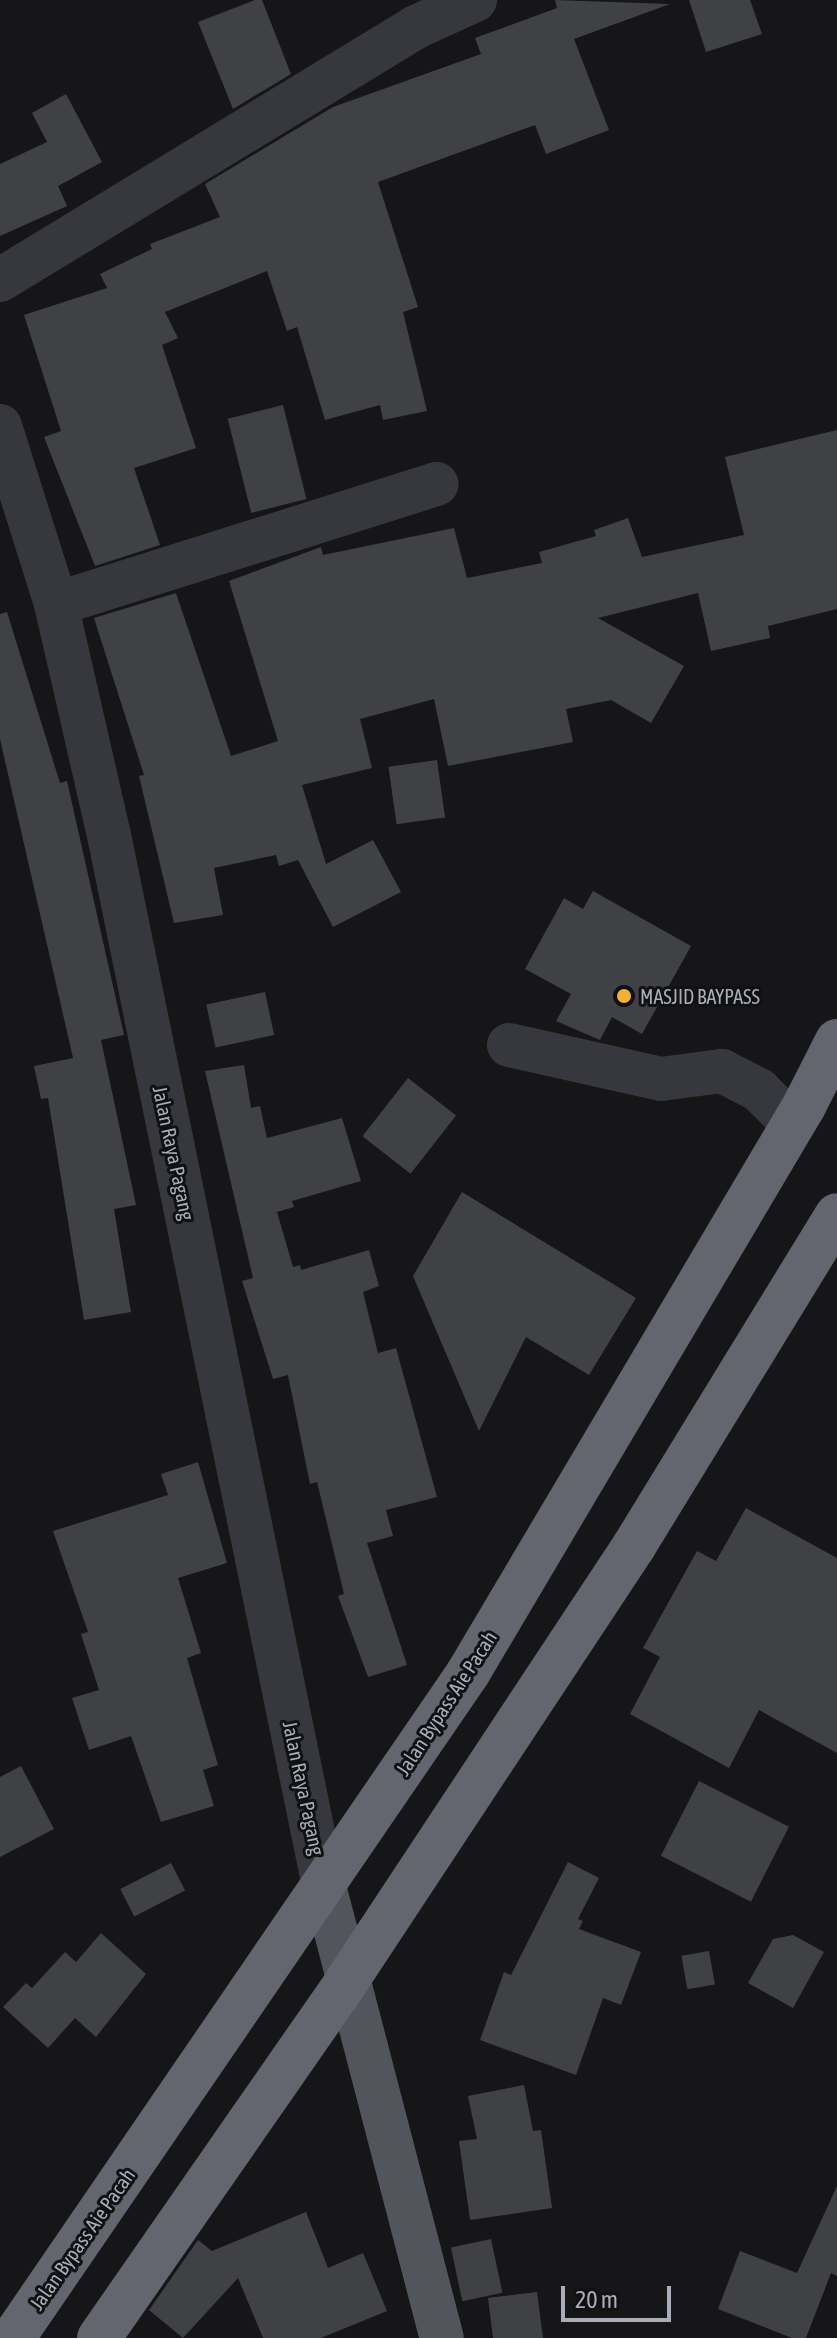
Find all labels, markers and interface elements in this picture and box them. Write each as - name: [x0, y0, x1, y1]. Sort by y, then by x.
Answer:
- place label: MASJID BAYPASS: [640, 984, 760, 1008]
- marker: MASJID BAYPASS: [615, 987, 633, 1005]
- street label: Jalan Raya Pagang: [148, 1084, 200, 1222]
- street label: Jalan Bypass Aie Pacah: [390, 1626, 502, 1780]
- street label: Jalan Raya Pagang: [278, 1719, 330, 1857]
- street label: Jalan Bypass Aie Pacah: [24, 2164, 140, 2314]
- scale bar: [565, 2270, 675, 2320]
- text: 20 m: [575, 2286, 618, 2313]

